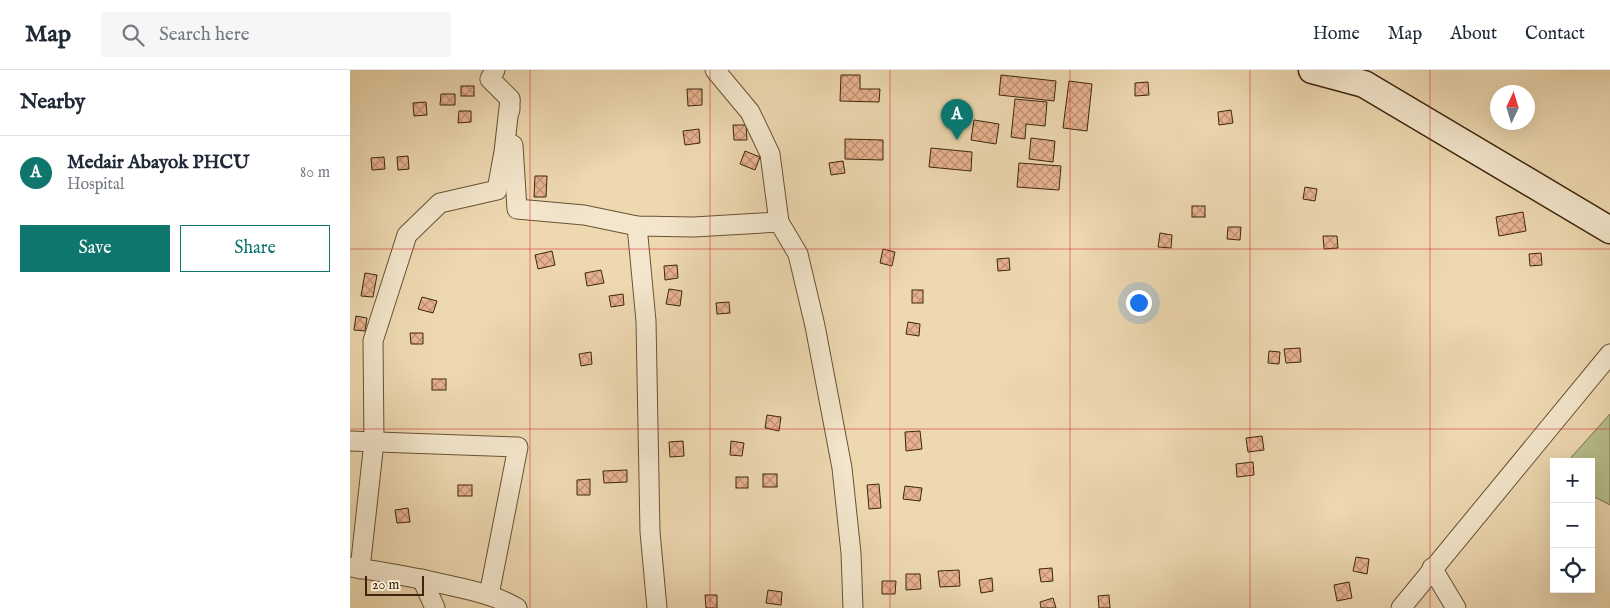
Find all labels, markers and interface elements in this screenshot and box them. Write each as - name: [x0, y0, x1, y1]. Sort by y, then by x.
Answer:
- search box: [101, 12, 451, 57]
- text: Map: [25, 19, 71, 50]
- icon: search: [119, 21, 147, 49]
- text: Search here: [159, 23, 250, 47]
- text: Home: [1313, 23, 1360, 46]
- text: Map: [1388, 23, 1422, 46]
- text: About: [1450, 23, 1497, 46]
- text: Contact: [1525, 23, 1585, 46]
- north arrow: [1490, 85, 1535, 130]
- text: Nearby: [20, 89, 85, 116]
- pin: A: [941, 99, 973, 140]
- text: Medair Abayok PHCU: [67, 151, 249, 175]
- text: A: [31, 163, 41, 183]
- text: 80 m: [300, 163, 330, 183]
- text: Hospital: [67, 175, 124, 195]
- button: Save: [20, 225, 170, 272]
- button: Share: [180, 225, 330, 272]
- your location: [1126, 290, 1152, 316]
- map controls: [1550, 458, 1595, 593]
- button: +: [1550, 458, 1595, 503]
- button: −: [1550, 503, 1595, 548]
- button: locate: [1550, 548, 1595, 593]
- scale bar: [365, 573, 424, 596]
- text: 20 m: [372, 576, 399, 594]

